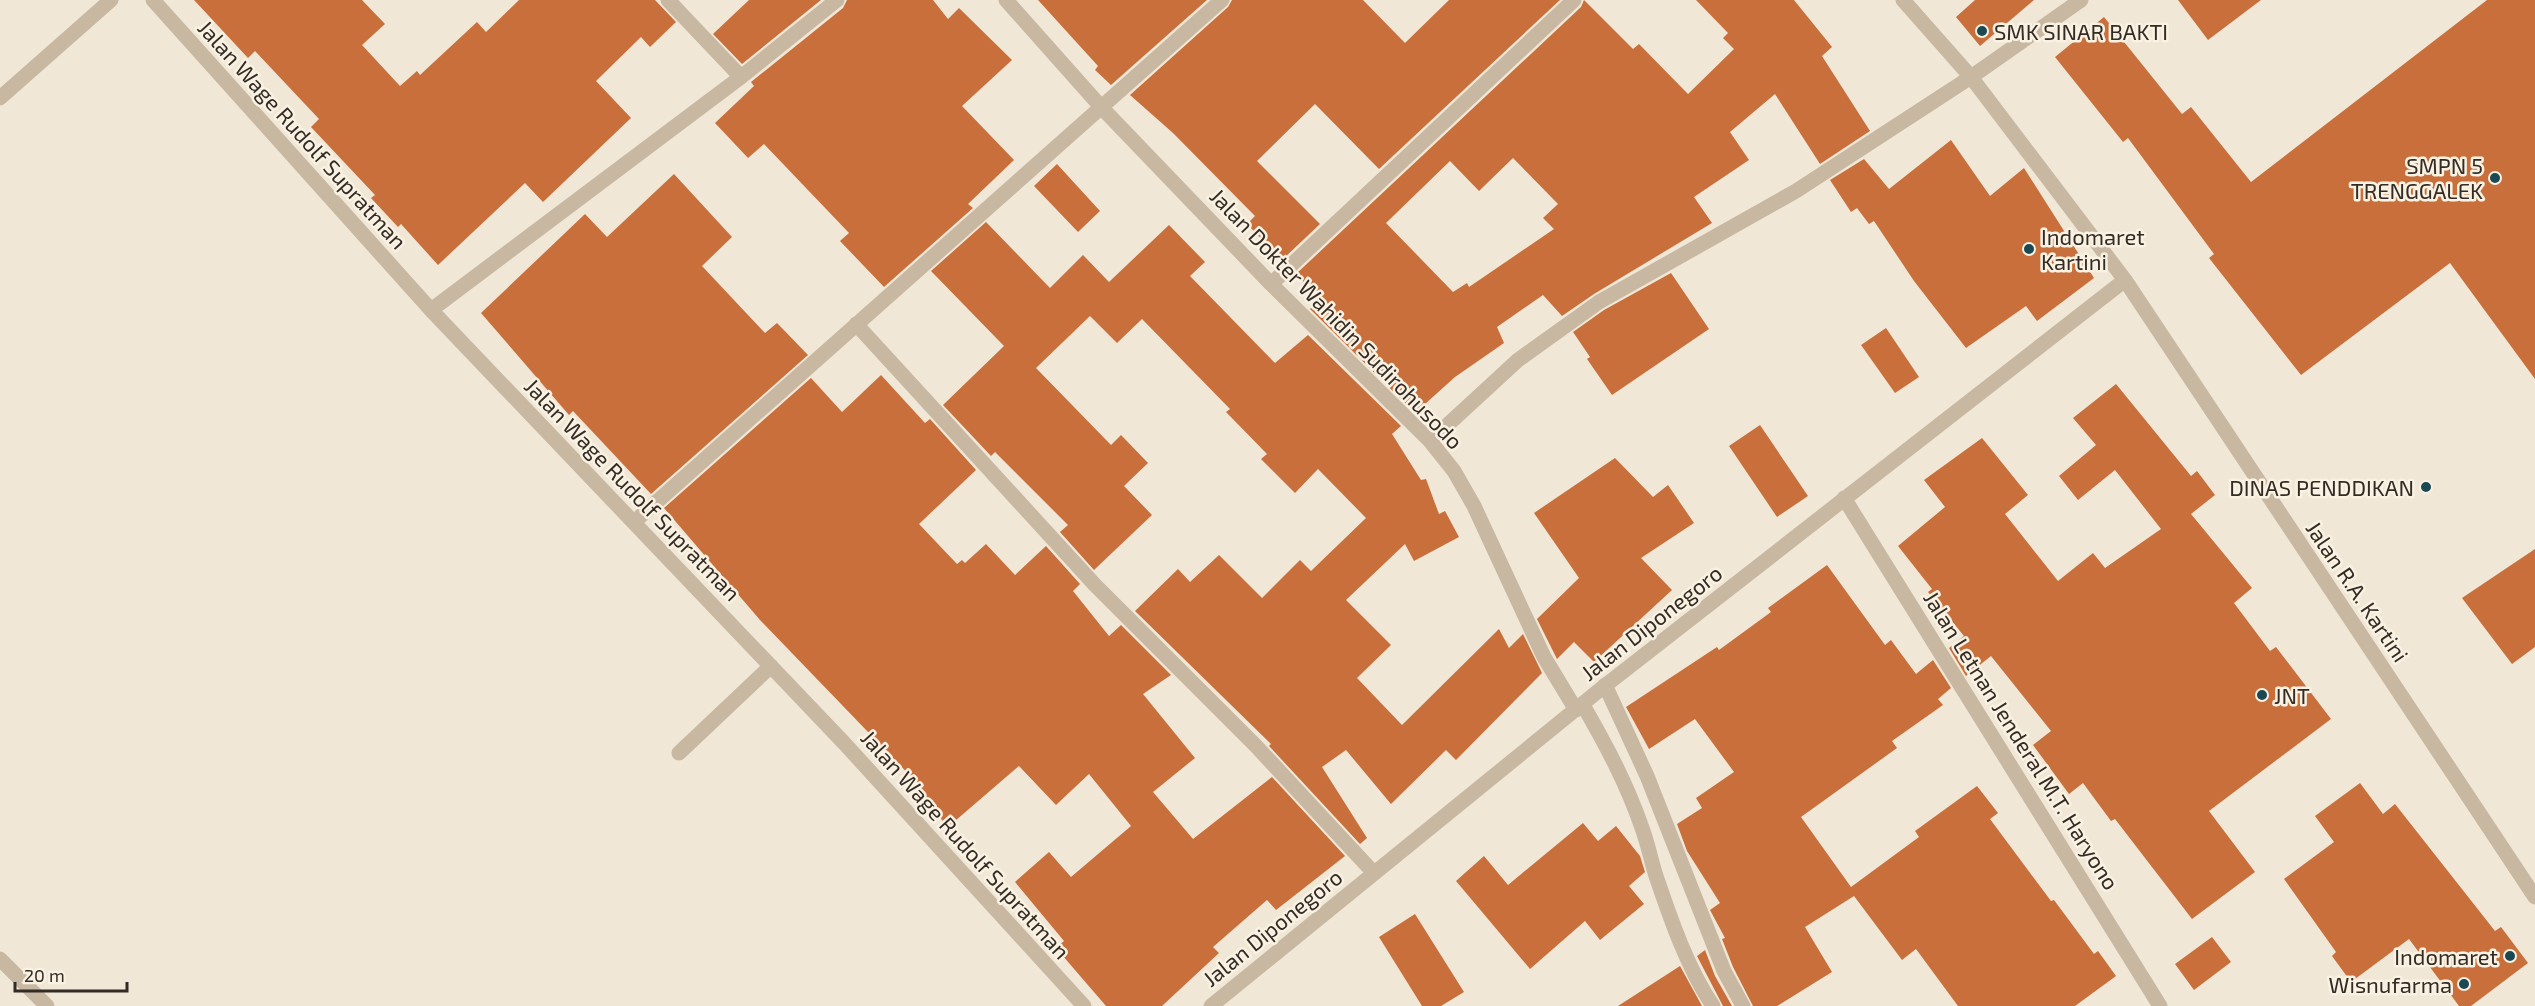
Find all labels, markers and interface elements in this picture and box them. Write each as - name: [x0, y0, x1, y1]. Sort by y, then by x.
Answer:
- street label: Jalan Wage Rudolf Supratman: [193, 14, 413, 254]
- place label: SMK SINAR BAKTI: [1994, 18, 2168, 44]
- marker: SMK SINAR BAKTI: [1975, 24, 1989, 38]
- place label: SMPN 5 TRENGGALEK: [2351, 152, 2483, 203]
- marker: SMPN 5 TRENGGALEK: [2488, 171, 2502, 185]
- street label: Jalan Dokter Wahidin Sudirohusodo: [1205, 182, 1469, 454]
- place label: Indomaret Kartini: [2041, 223, 2145, 274]
- marker: Indomaret Kartini: [2022, 242, 2036, 256]
- street label: Jalan Wage Rudolf Supratman: [520, 373, 746, 605]
- place label: DINAS PENDDIKAN: [2229, 474, 2414, 500]
- marker: DINAS PENDDIKAN: [2419, 480, 2433, 494]
- street label: Jalan R.A. Kartini: [2301, 516, 2415, 666]
- street label: Jalan Diponegoro: [1575, 559, 1727, 685]
- street label: Jalan Letnan Jenderal M.T. Haryono: [1919, 586, 2125, 894]
- place label: JNT: [2274, 682, 2310, 708]
- marker: JNT: [2255, 688, 2269, 702]
- street label: Jalan Wage Rudolf Supratman: [856, 724, 1076, 964]
- street label: Jalan Diponegoro: [1197, 863, 1347, 991]
- place label: Indomaret: [2394, 943, 2498, 969]
- marker: Indomaret: [2503, 949, 2517, 963]
- scale bar: [15, 955, 128, 993]
- text: 20 m: [24, 964, 65, 986]
- place label: Wisnufarma: [2329, 971, 2452, 997]
- marker: Wisnufarma: [2457, 977, 2471, 991]

